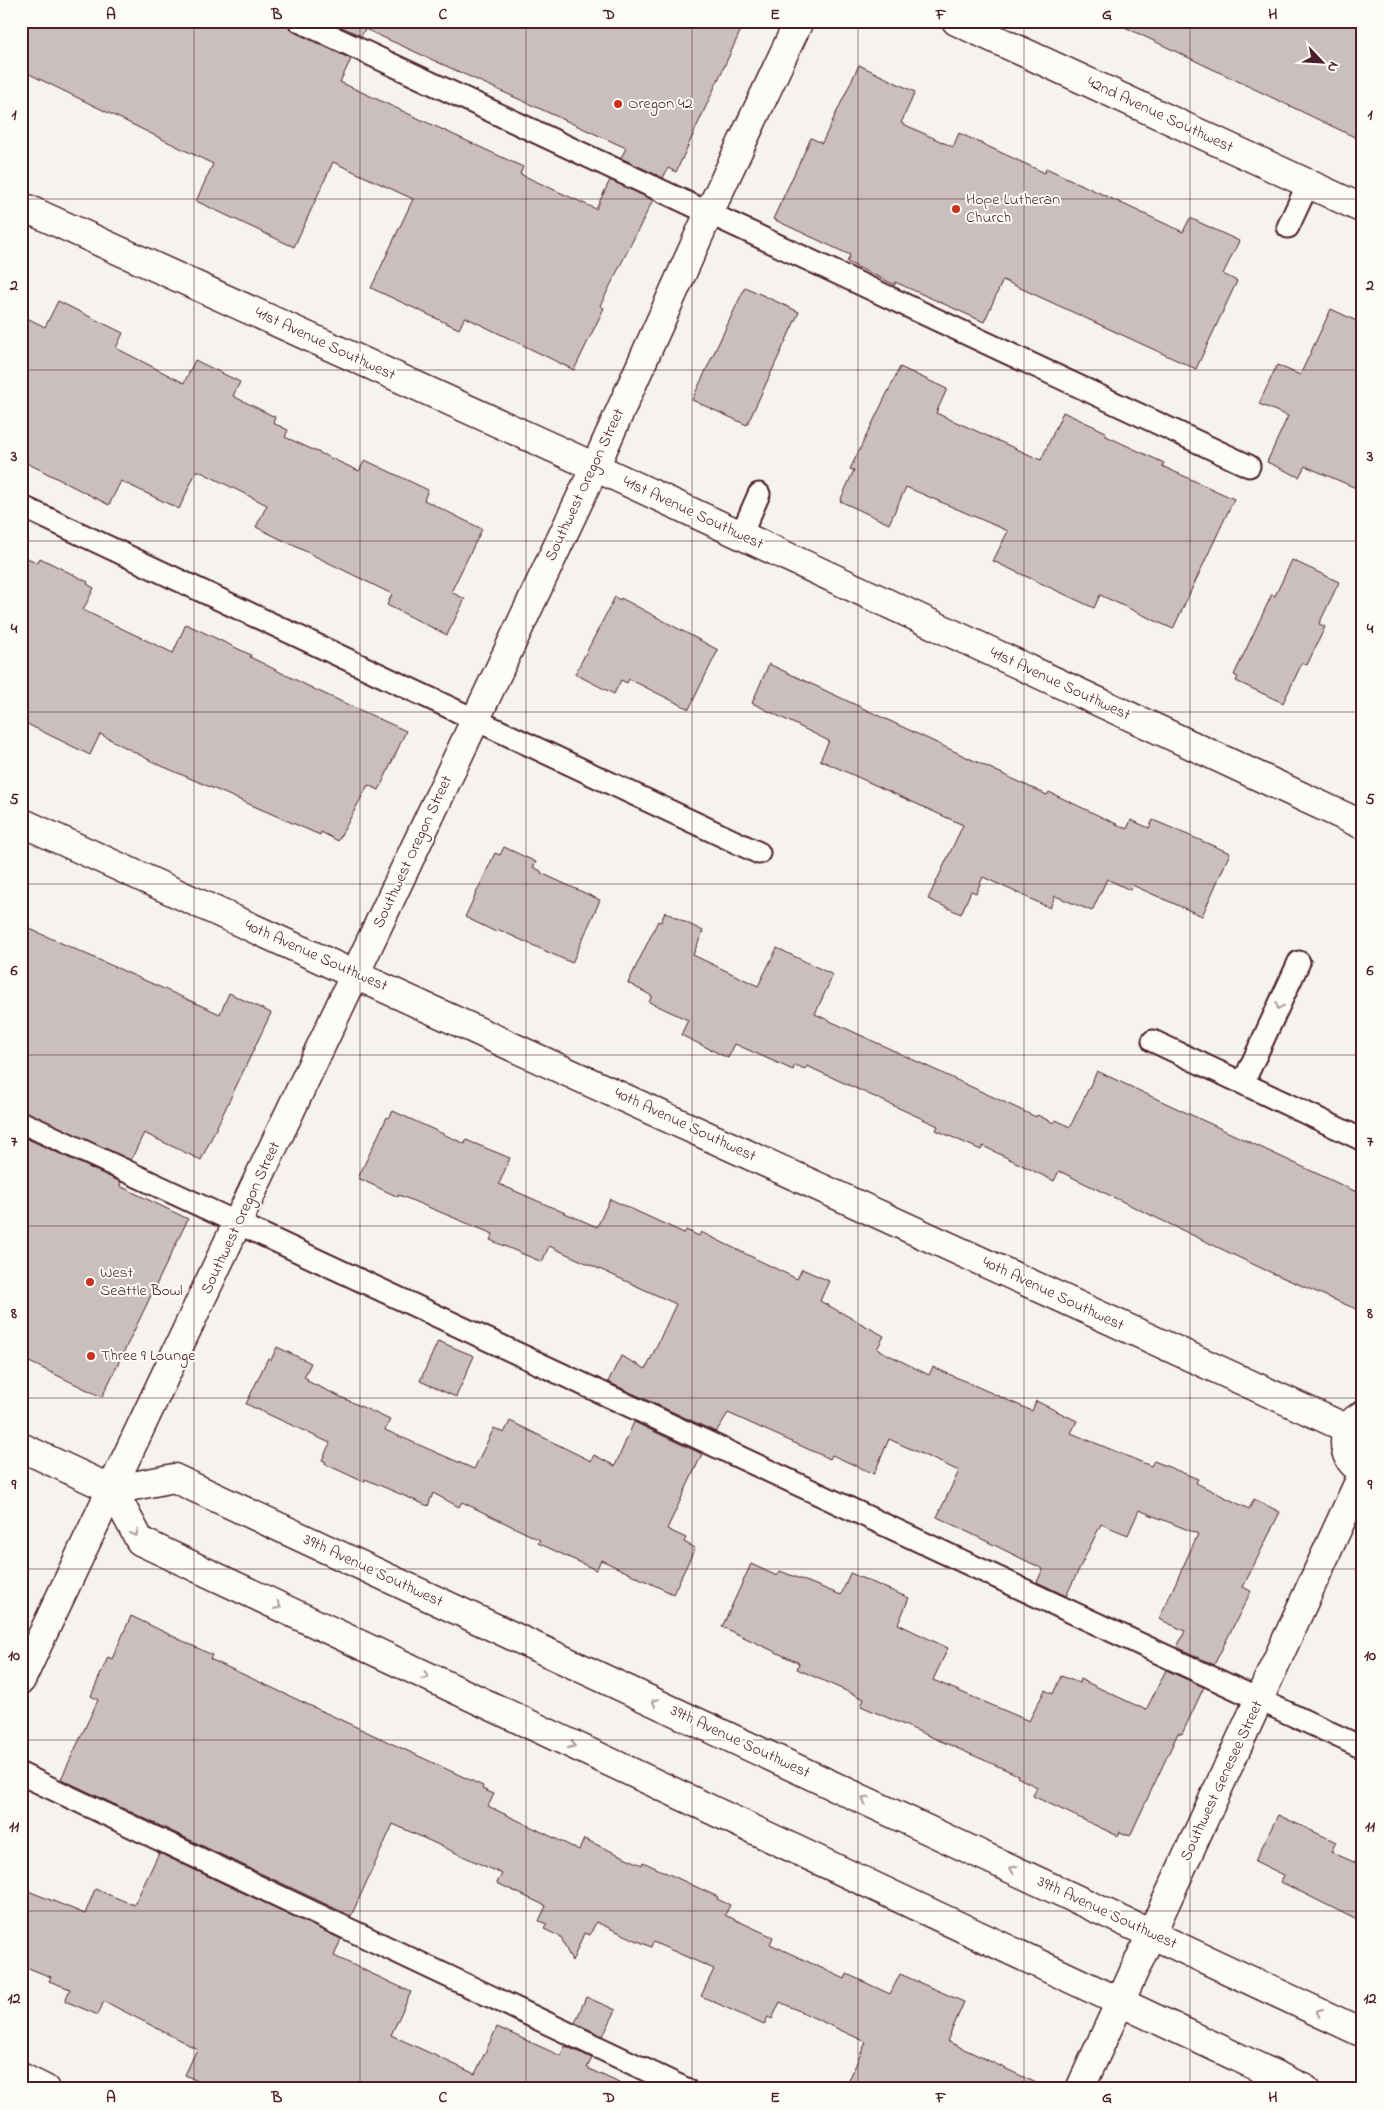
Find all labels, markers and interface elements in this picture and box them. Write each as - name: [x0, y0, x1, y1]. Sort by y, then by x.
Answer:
- text: A: [106, 3, 116, 27]
- text: B: [271, 3, 283, 27]
- text: C: [439, 3, 448, 27]
- text: D: [602, 3, 615, 27]
- text: E: [770, 3, 780, 27]
- text: F: [935, 3, 947, 27]
- text: G: [1102, 3, 1112, 27]
- text: H: [1268, 3, 1278, 27]
- north arrow: [1296, 38, 1346, 88]
- text: N: [1321, 58, 1344, 76]
- street label: 42nd Avenue Southwest: [1083, 70, 1238, 160]
- place label: Oregon 42: [628, 92, 693, 116]
- marker: Oregon 42: [612, 98, 624, 110]
- text: 1: [11, 103, 17, 127]
- text: 1: [1367, 103, 1373, 127]
- place label: Hope Lutheran Church: [966, 188, 1060, 230]
- marker: Hope Lutheran Church: [950, 203, 962, 215]
- text: 2: [9, 274, 18, 298]
- text: 2: [1365, 274, 1374, 298]
- street label: 41st Avenue Southwest: [251, 301, 400, 387]
- street label: Southwest Oregon Street: [539, 404, 631, 565]
- text: 3: [10, 445, 18, 469]
- text: 3: [1366, 445, 1374, 469]
- street label: 41st Avenue Southwest: [619, 470, 768, 556]
- text: 4: [10, 617, 18, 641]
- text: 4: [1366, 617, 1374, 641]
- street label: 41st Avenue Southwest: [986, 641, 1135, 727]
- street label: Southwest Oregon Street: [367, 771, 459, 932]
- text: 5: [9, 788, 19, 812]
- text: 5: [1365, 788, 1375, 812]
- street label: 40th Avenue Southwest: [241, 914, 392, 999]
- text: 6: [9, 959, 18, 983]
- text: 6: [1365, 959, 1374, 983]
- one-way arrow: [1275, 1001, 1285, 1010]
- street label: 40th Avenue Southwest: [610, 1082, 760, 1169]
- text: 7: [11, 1130, 18, 1154]
- text: 7: [1367, 1130, 1374, 1154]
- street label: Southwest Oregon Street: [195, 1137, 287, 1298]
- street label: 40th Avenue Southwest: [978, 1251, 1128, 1338]
- place label: West Seattle Bowl: [100, 1261, 183, 1303]
- marker: West Seattle Bowl: [84, 1276, 96, 1288]
- text: 8: [10, 1302, 17, 1326]
- text: 8: [1366, 1302, 1373, 1326]
- place label: Three 9 Lounge: [101, 1344, 196, 1368]
- marker: Three 9 Lounge: [85, 1350, 97, 1362]
- text: 9: [11, 1473, 17, 1497]
- text: 9: [1367, 1473, 1373, 1497]
- one-way arrow: [129, 1528, 139, 1537]
- street label: 39th Avenue Southwest: [299, 1528, 448, 1614]
- one-way arrow: [273, 1600, 282, 1611]
- text: 10: [8, 1644, 20, 1668]
- text: 10: [1364, 1644, 1376, 1668]
- one-way arrow: [420, 1669, 429, 1679]
- street label: Southwest Genesee Street: [1174, 1696, 1270, 1865]
- one-way arrow: [651, 1698, 660, 1708]
- street label: 39th Avenue Southwest: [666, 1699, 815, 1785]
- one-way arrow: [567, 1738, 576, 1748]
- one-way arrow: [862, 1797, 871, 1807]
- text: 11: [9, 1815, 20, 1839]
- text: 11: [1365, 1815, 1376, 1839]
- one-way arrow: [1009, 1865, 1018, 1876]
- street label: 39th Avenue Southwest: [1033, 1870, 1182, 1956]
- text: 12: [7, 1987, 21, 2011]
- text: 12: [1363, 1987, 1377, 2011]
- one-way arrow: [1315, 2008, 1324, 2018]
- text: A: [106, 2086, 116, 2110]
- text: B: [271, 2086, 283, 2110]
- text: C: [439, 2086, 448, 2110]
- text: D: [602, 2086, 615, 2110]
- text: E: [770, 2086, 780, 2110]
- text: F: [935, 2086, 947, 2110]
- text: G: [1102, 2086, 1112, 2110]
- text: H: [1268, 2086, 1278, 2110]

